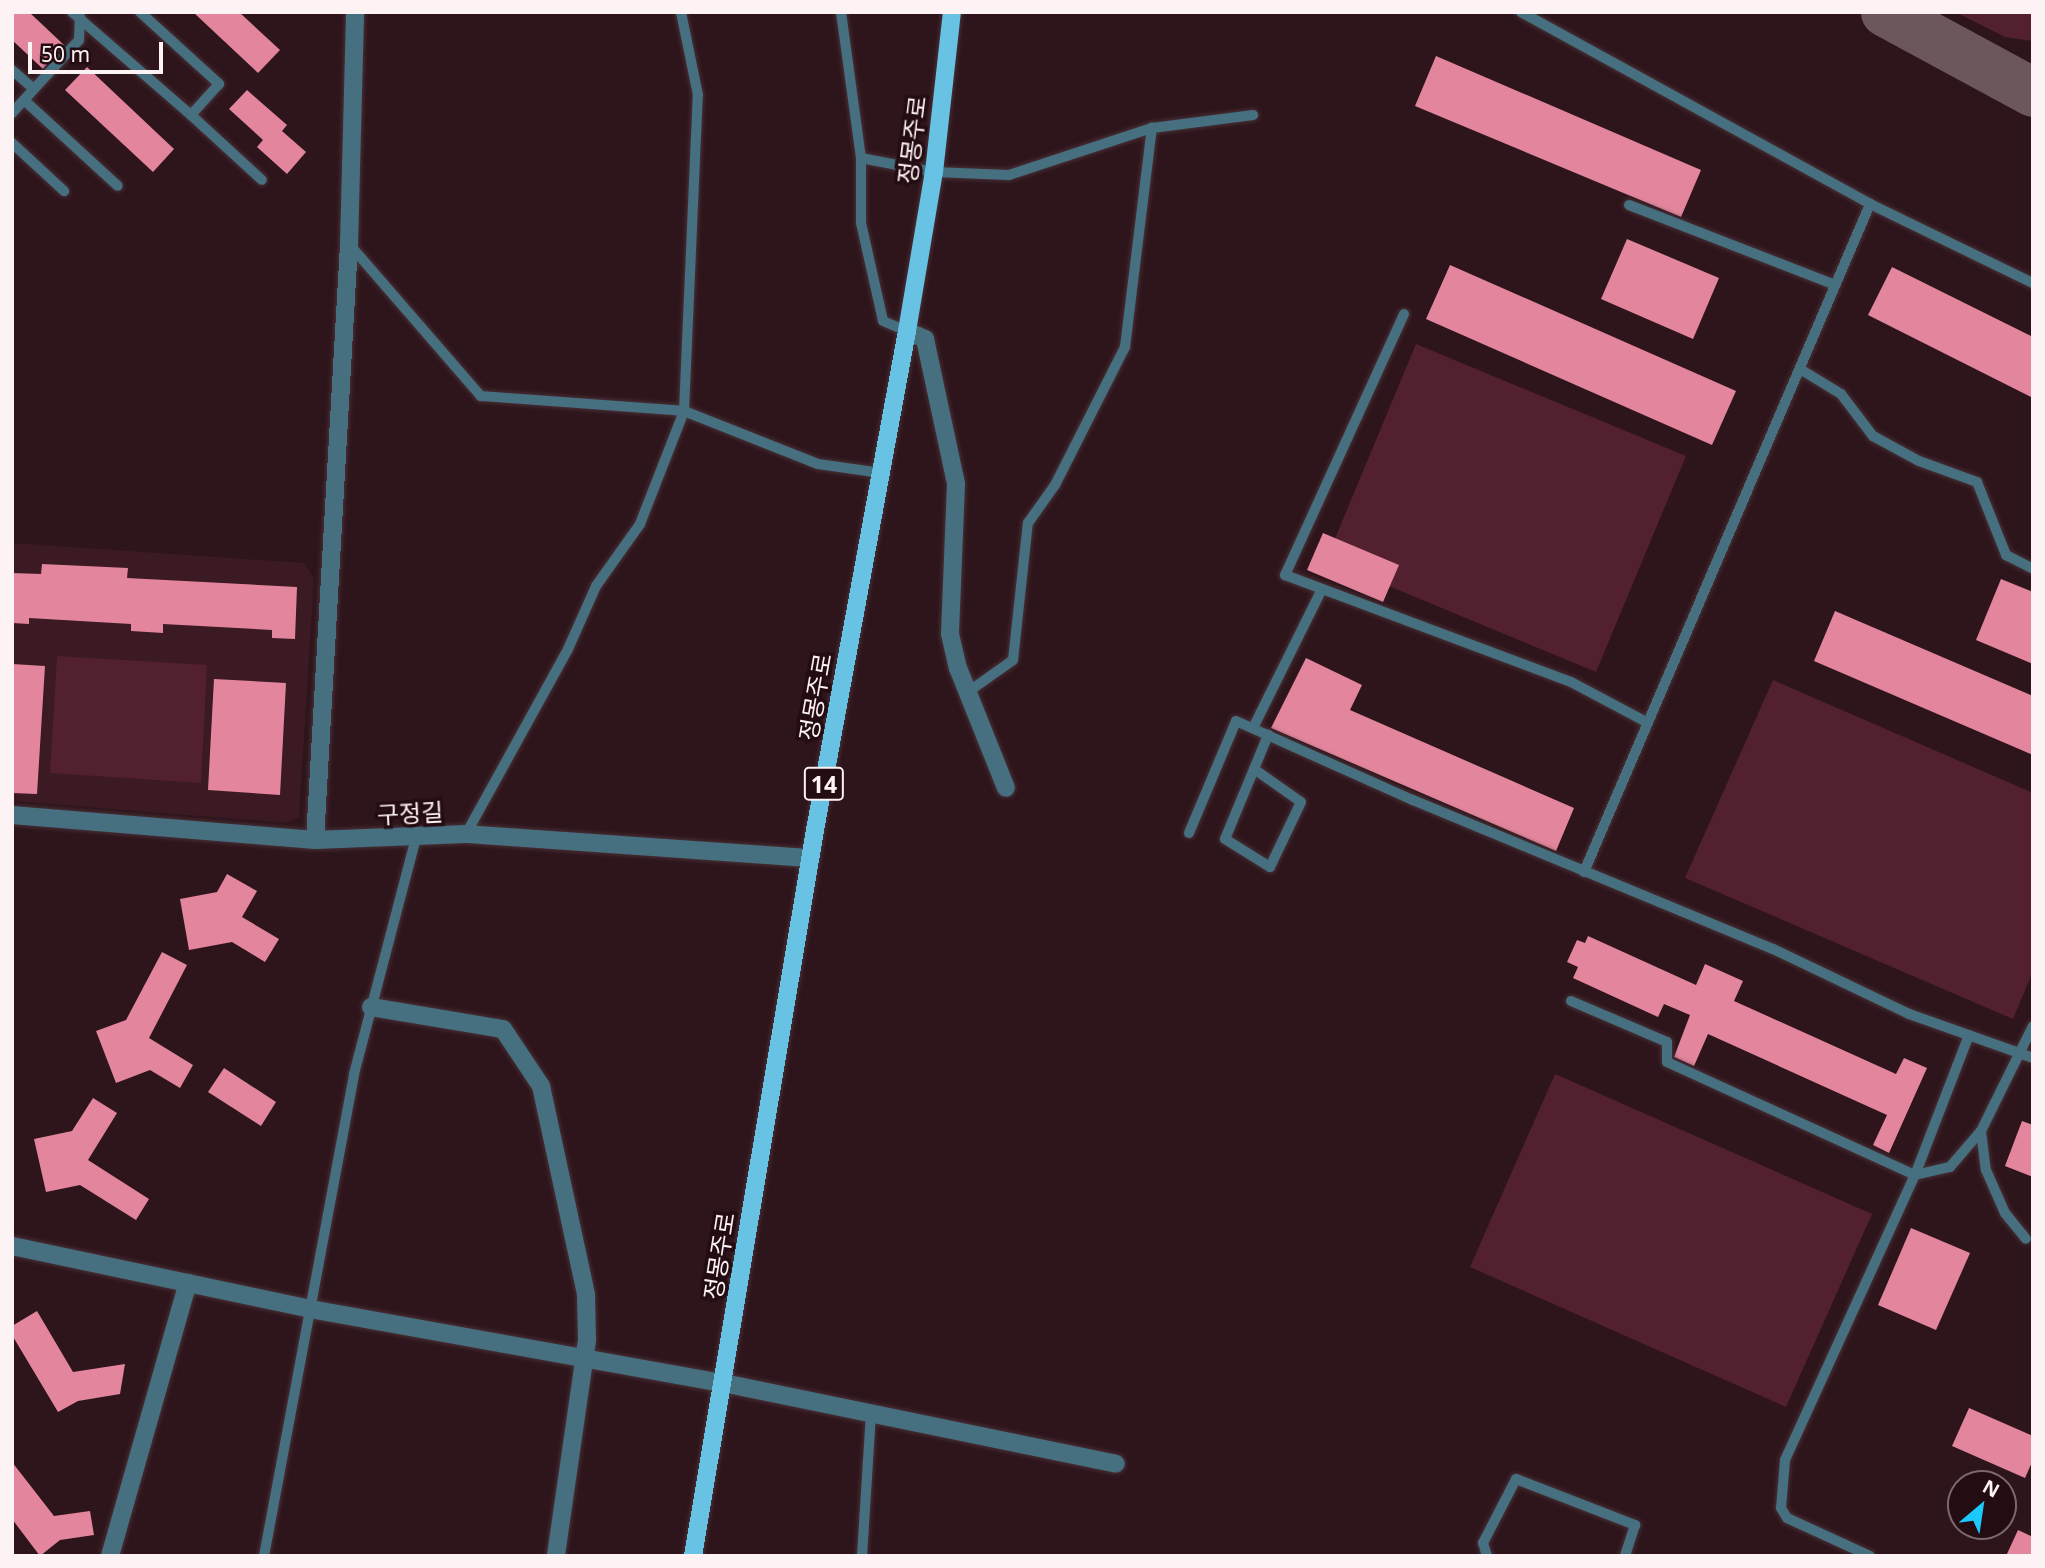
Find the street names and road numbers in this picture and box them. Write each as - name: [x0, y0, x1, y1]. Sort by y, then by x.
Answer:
- street label: 정몽주로: [892, 94, 932, 186]
- street label: 정몽주로: [793, 651, 837, 743]
- road number: 14: [803, 764, 845, 804]
- street label: 구정길: [376, 797, 444, 829]
- street label: 정몽주로: [698, 1210, 740, 1302]

